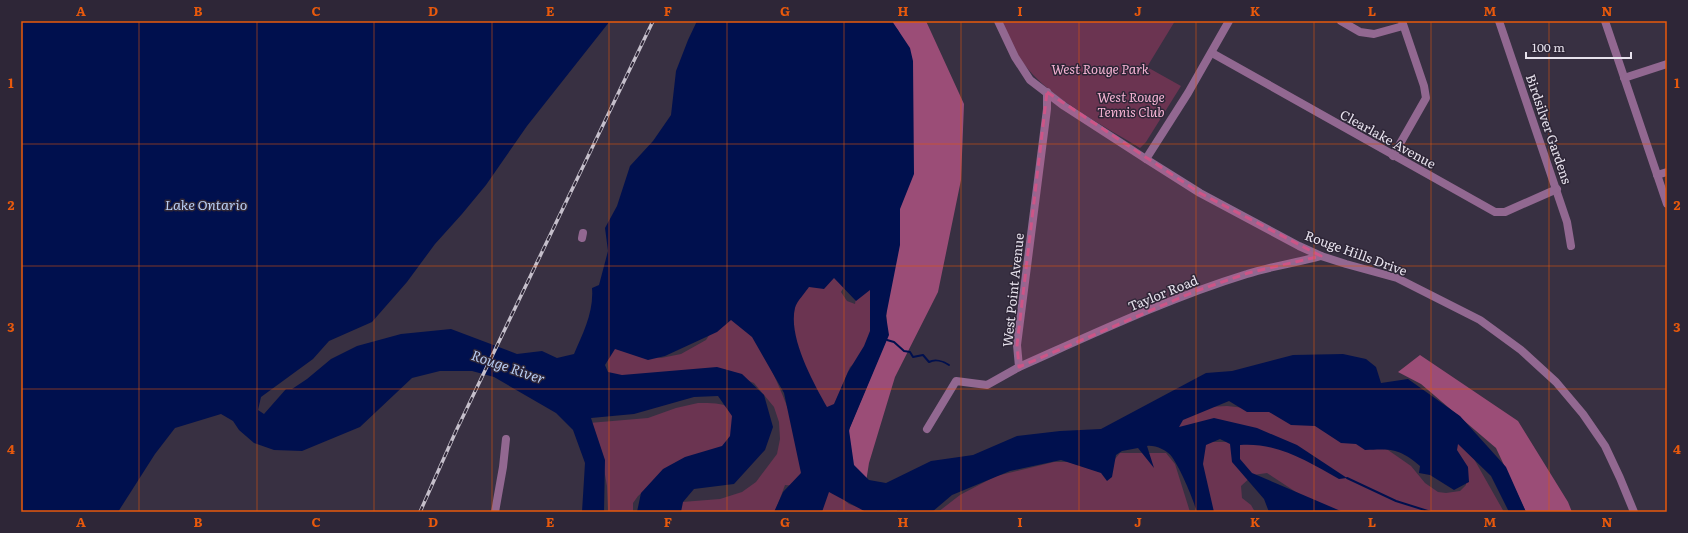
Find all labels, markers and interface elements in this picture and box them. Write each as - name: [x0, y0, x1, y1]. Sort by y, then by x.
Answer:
- text: A: [76, 1, 86, 20]
- text: B: [194, 1, 203, 20]
- text: C: [311, 1, 321, 20]
- text: D: [428, 1, 438, 20]
- text: E: [546, 1, 555, 20]
- text: F: [664, 1, 672, 20]
- text: G: [780, 1, 790, 20]
- text: H: [898, 1, 909, 20]
- text: I: [1017, 1, 1023, 20]
- text: J: [1134, 1, 1142, 20]
- text: K: [1250, 1, 1261, 20]
- text: L: [1368, 1, 1376, 20]
- text: M: [1484, 1, 1497, 20]
- text: N: [1602, 1, 1613, 20]
- scale bar: [1526, 34, 1631, 60]
- text: 100 m: [1532, 38, 1565, 56]
- park label: West Rouge Park: [1051, 59, 1150, 78]
- street label: Birdsilver Gardens: [1522, 71, 1577, 187]
- text: 1: [8, 73, 14, 92]
- text: 1: [1674, 73, 1680, 92]
- park label: West Rouge Tennis Club: [1097, 87, 1165, 121]
- street label: Clearlake Avenue: [1337, 104, 1440, 173]
- water label: Lake Ontario: [165, 194, 247, 214]
- text: 2: [8, 195, 15, 214]
- text: 2: [1674, 195, 1681, 214]
- street label: Rouge Hills Drive: [1302, 225, 1410, 280]
- street label: West Point Avenue: [997, 232, 1028, 348]
- street label: Taylor Road: [1125, 270, 1201, 315]
- text: 3: [7, 317, 15, 336]
- text: 3: [1673, 317, 1681, 336]
- water label: Rouge River: [469, 344, 548, 388]
- text: 4: [7, 439, 15, 458]
- text: 4: [1673, 439, 1681, 458]
- text: A: [76, 512, 86, 531]
- text: B: [194, 512, 203, 531]
- text: C: [311, 512, 321, 531]
- text: D: [428, 512, 438, 531]
- text: E: [546, 512, 555, 531]
- text: F: [664, 512, 672, 531]
- text: G: [780, 512, 790, 531]
- text: H: [898, 512, 909, 531]
- text: I: [1017, 512, 1023, 531]
- text: J: [1134, 512, 1142, 531]
- text: K: [1250, 512, 1261, 531]
- text: L: [1368, 512, 1376, 531]
- text: M: [1484, 512, 1497, 531]
- text: N: [1602, 512, 1613, 531]

